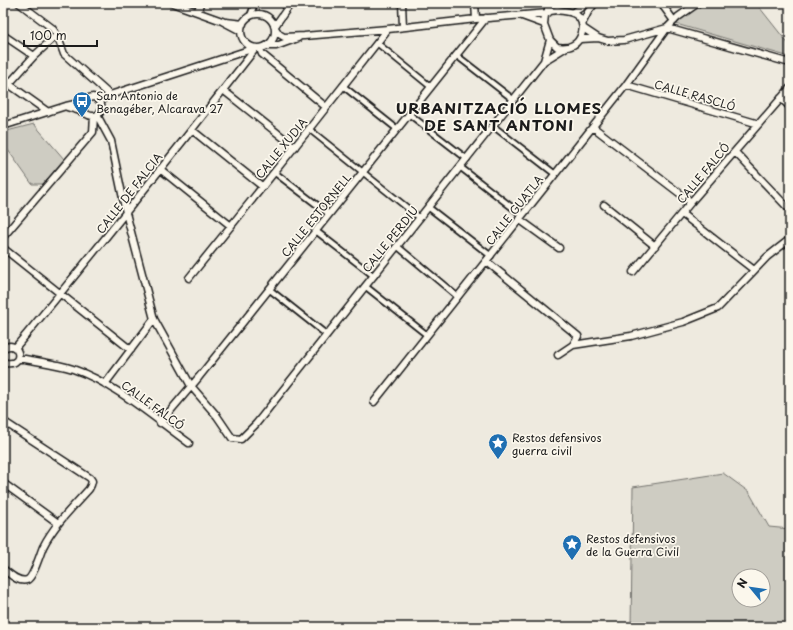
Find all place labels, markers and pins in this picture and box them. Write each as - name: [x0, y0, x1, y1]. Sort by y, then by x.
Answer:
- place label: San Antonio de Benagéber, Alcarava 27: [96, 87, 223, 117]
- bus stop icon: San Antonio de Benagéber, Alcarava 27: [71, 90, 93, 118]
- place label: Restos defensivos guerra civil: [512, 429, 601, 459]
- place icon: Restos defensivos guerra civil: [487, 432, 509, 460]
- place label: Restos defensivos de la Guerra Civil: [586, 530, 679, 560]
- place icon: Restos defensivos de la Guerra Civil: [561, 533, 583, 561]

